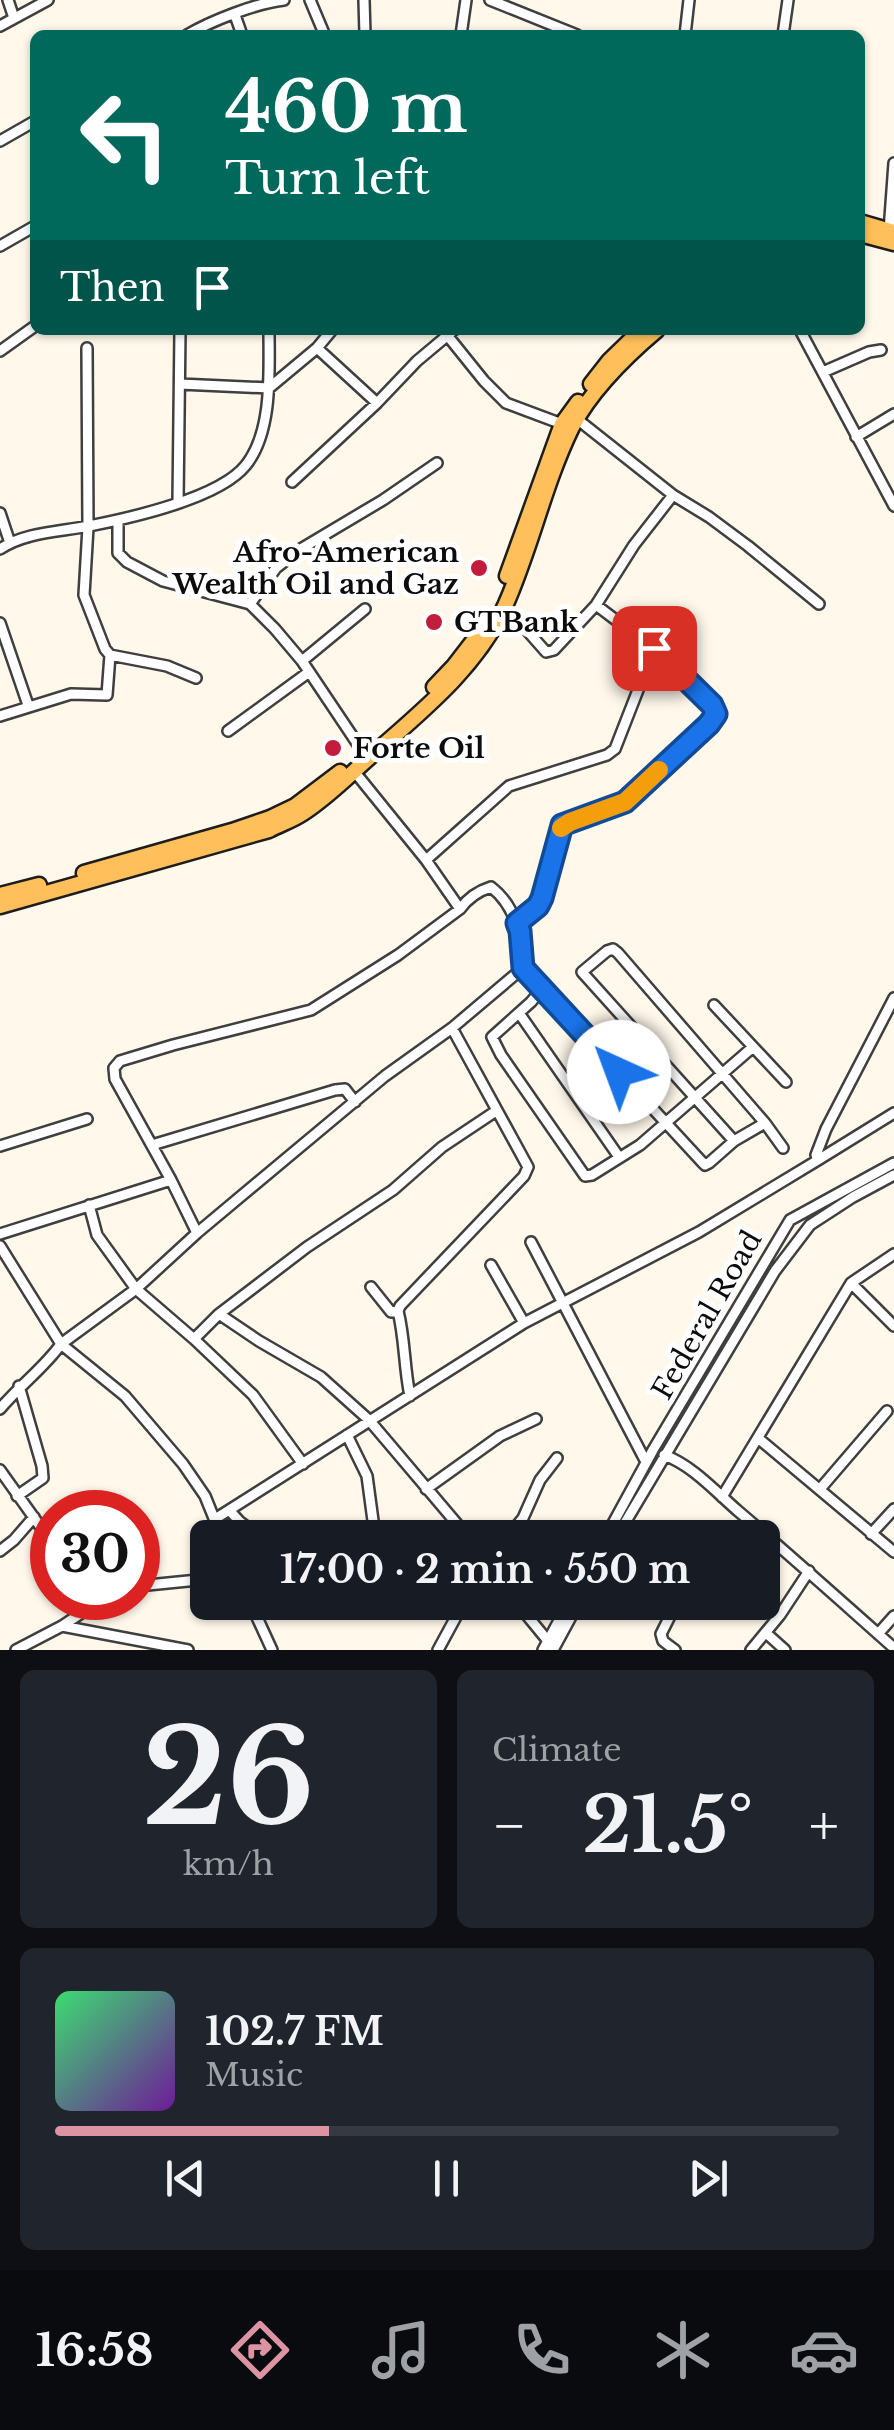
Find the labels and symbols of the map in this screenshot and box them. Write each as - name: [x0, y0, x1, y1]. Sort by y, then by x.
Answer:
- place label: Afro-American Wealth Oil and Gaz: [172, 535, 459, 602]
- marker: Afro-American Wealth Oil and Gaz: [468, 557, 490, 579]
- place label: GTBank: [454, 605, 579, 640]
- pin: [612, 606, 697, 691]
- marker: GTBank: [423, 611, 445, 633]
- place label: Forte Oil: [353, 731, 485, 766]
- marker: Forte Oil: [322, 737, 344, 759]
- position arrow: [567, 1020, 671, 1124]
- street label: Federal Road: [645, 1224, 769, 1406]
- speed limit sign: 30: [30, 1490, 160, 1620]

